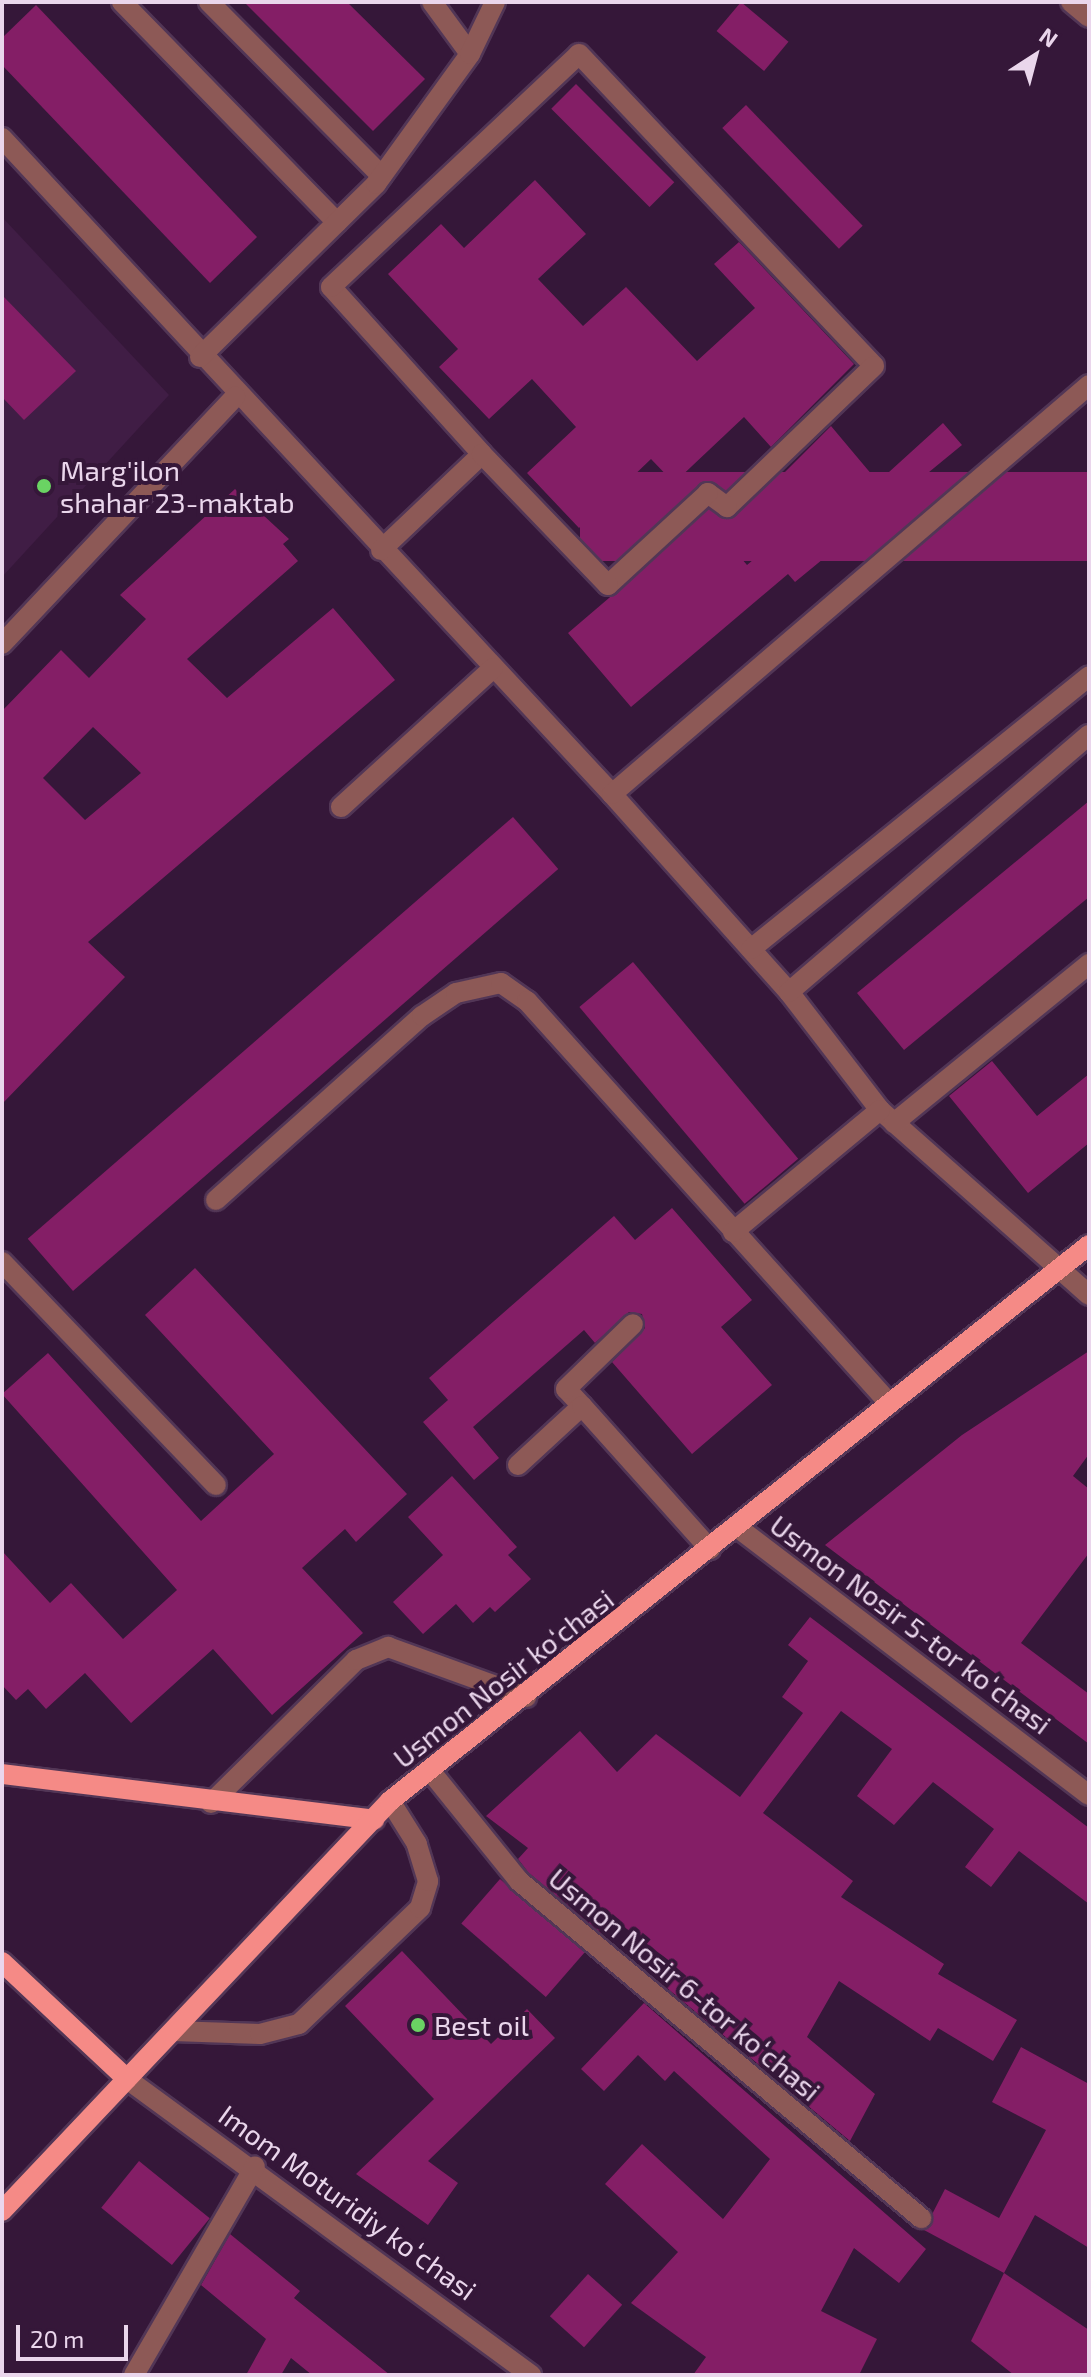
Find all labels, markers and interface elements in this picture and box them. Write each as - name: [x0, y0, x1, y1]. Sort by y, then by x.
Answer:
- north arrow: [995, 16, 1075, 96]
- text: N: [1035, 21, 1063, 52]
- place label: Marg'ilon shahar 23-maktab: [60, 453, 295, 519]
- marker: Marg'ilon shahar 23-maktab: [35, 477, 53, 495]
- street label: Usmon Nosir 5-tor koʻchasi: [763, 1507, 1059, 1741]
- street label: Usmon Nosir ko‘chasi: [386, 1581, 620, 1775]
- street label: Usmon Nosir 6-tor koʻchasi: [542, 1860, 828, 2108]
- place label: Best oil: [434, 2008, 529, 2042]
- marker: Best oil: [409, 2016, 427, 2034]
- street label: Imom Moturidiy koʻchasi: [213, 2097, 483, 2307]
- scale bar: [20, 2309, 132, 2359]
- text: 20 m: [30, 2324, 84, 2353]

